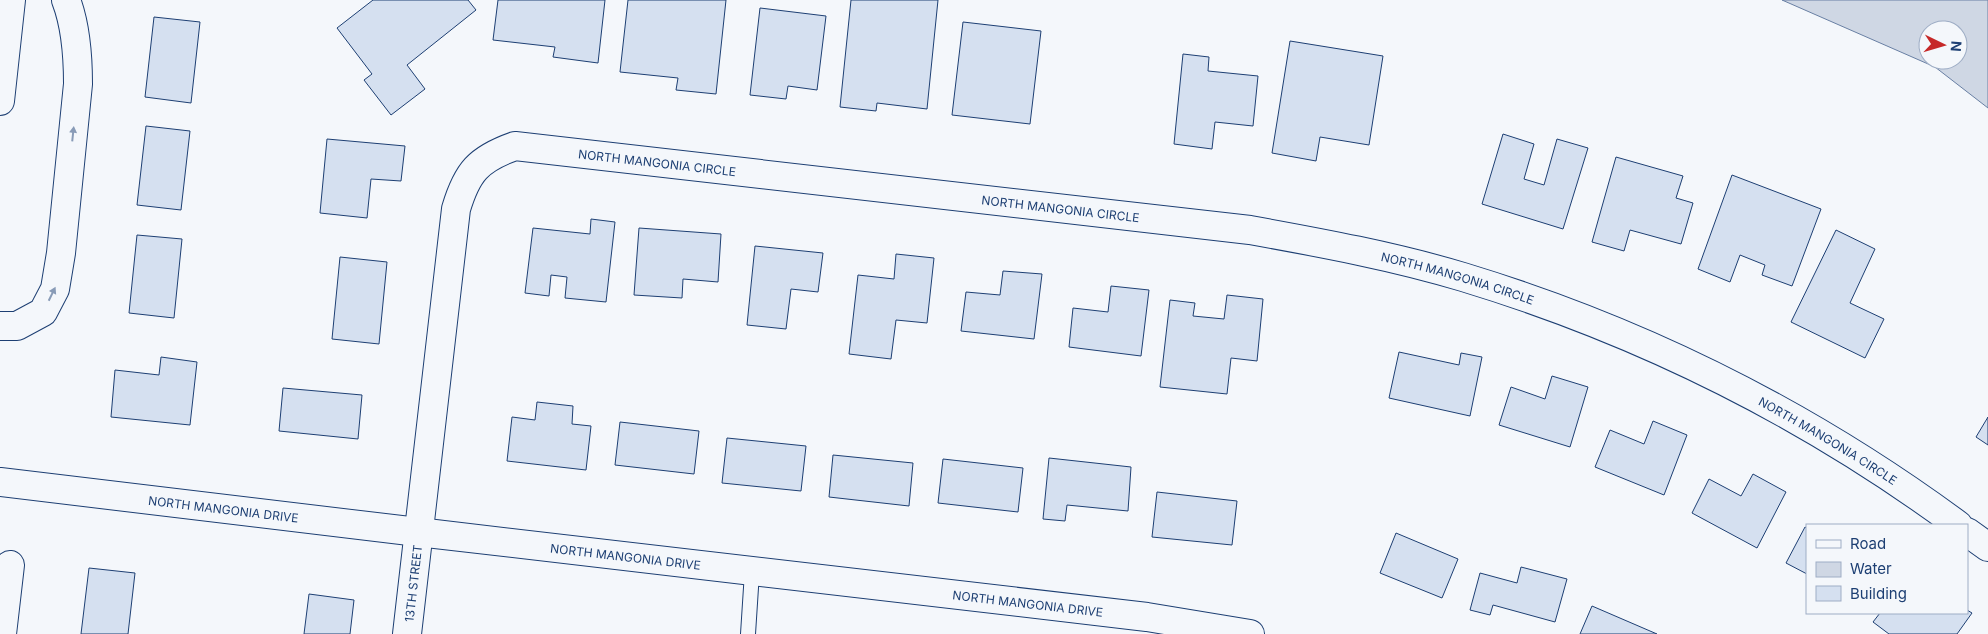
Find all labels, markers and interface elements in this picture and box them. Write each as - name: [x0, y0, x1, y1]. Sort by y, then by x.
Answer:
- north arrow: [1918, 20, 1968, 70]
- text: N: [1948, 40, 1965, 52]
- one-way arrow: [69, 125, 77, 141]
- street label: NORTH MANGONIA CIRCLE: [577, 146, 737, 179]
- street label: NORTH MANGONIA CIRCLE: [981, 192, 1140, 225]
- street label: NORTH MANGONIA CIRCLE: [1380, 248, 1536, 307]
- one-way arrow: [48, 287, 56, 301]
- street label: NORTH MANGONIA CIRCLE: [1756, 393, 1900, 488]
- street label: NORTH MANGONIA DRIVE: [147, 492, 299, 525]
- legend: [1806, 524, 1968, 614]
- text: Road: [1850, 534, 1886, 553]
- street label: NORTH MANGONIA DRIVE: [550, 540, 702, 572]
- street label: 13TH STREET: [401, 544, 425, 623]
- text: Water: [1850, 559, 1892, 578]
- text: Building: [1850, 584, 1907, 603]
- street label: NORTH MANGONIA DRIVE: [952, 587, 1104, 619]

